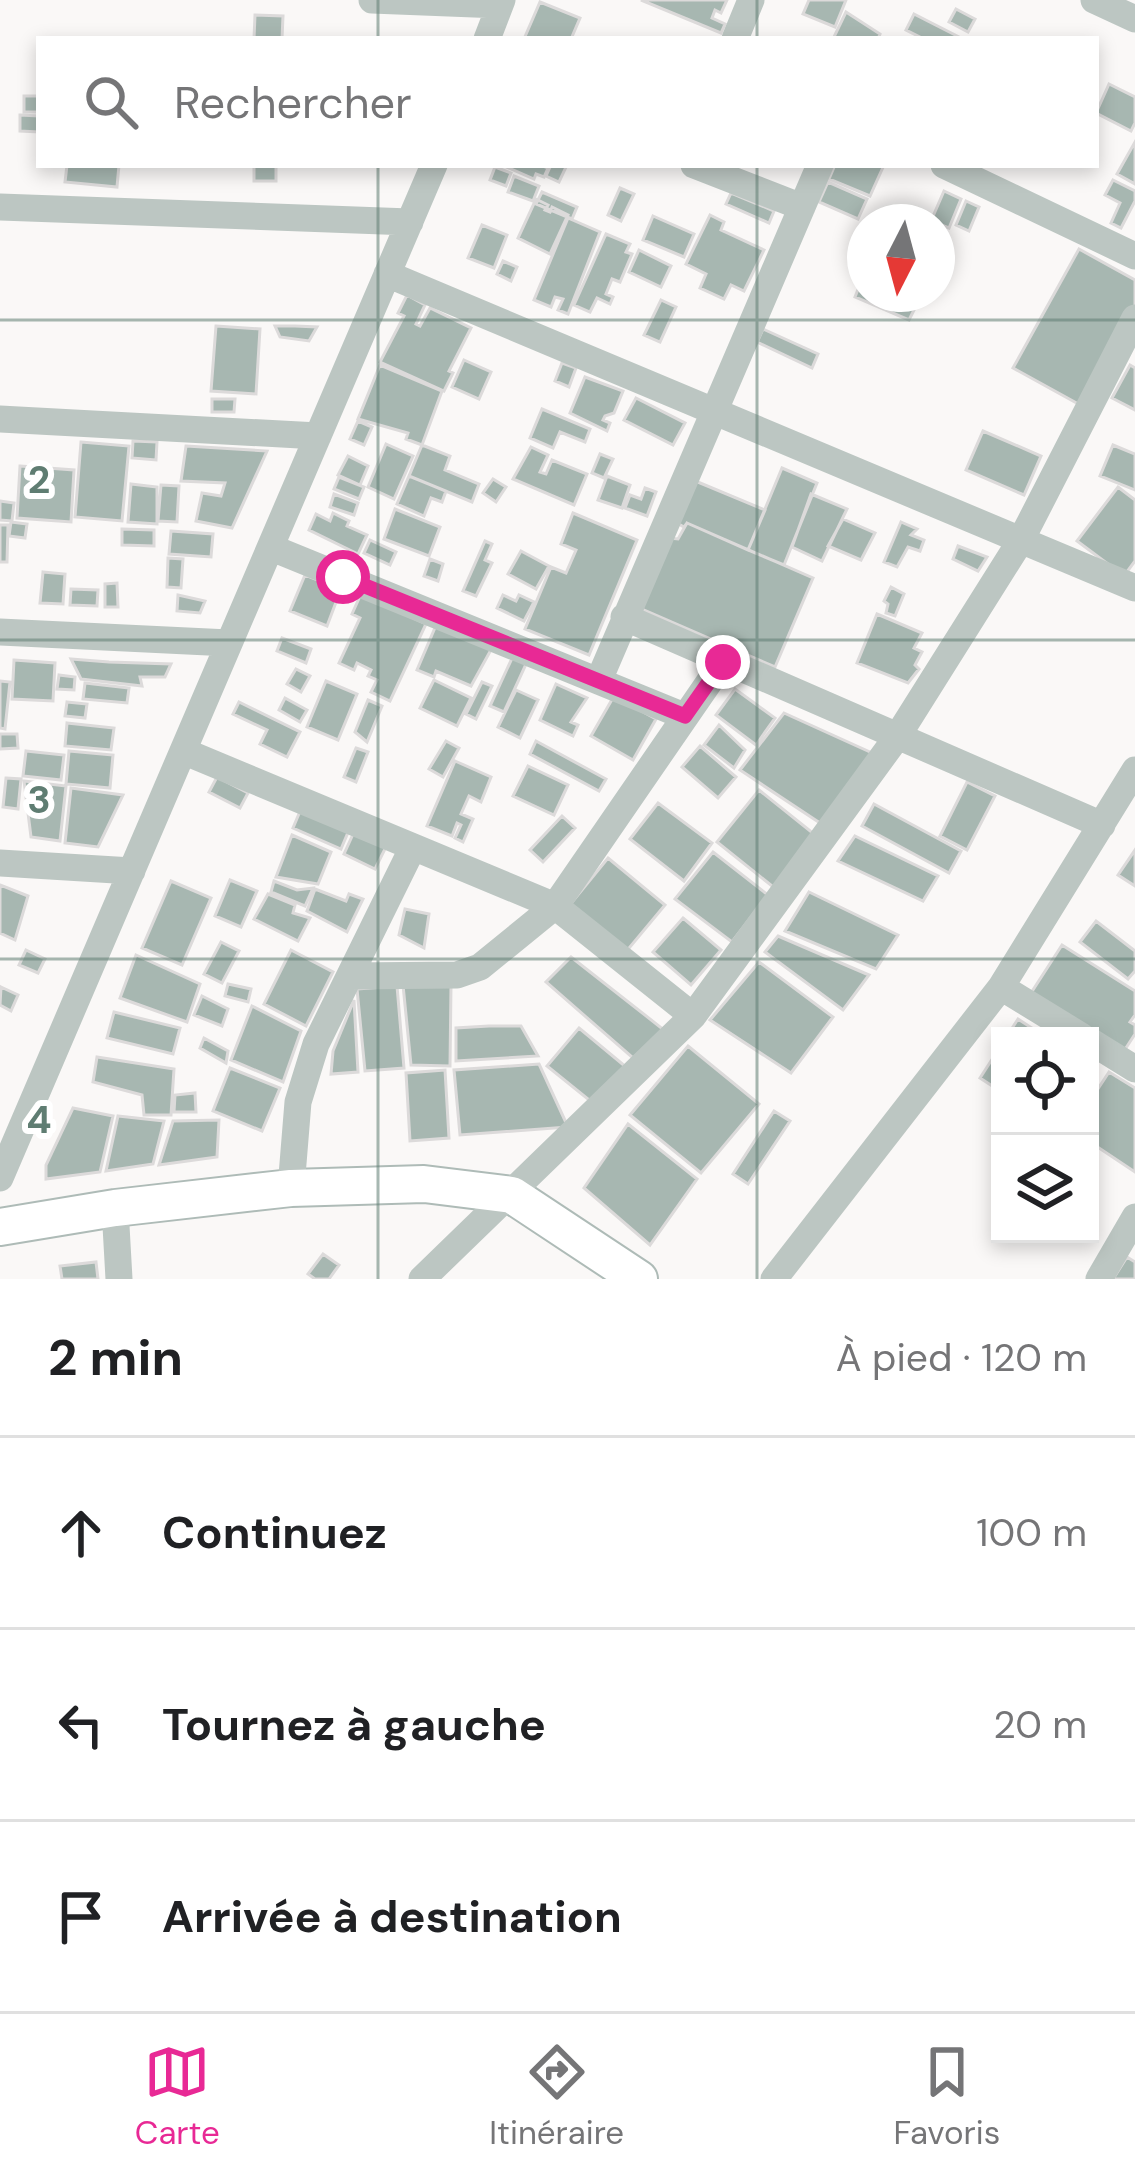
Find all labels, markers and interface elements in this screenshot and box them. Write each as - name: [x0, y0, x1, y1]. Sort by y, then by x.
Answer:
- search box: [36, 36, 1099, 168]
- icon: search: [78, 69, 144, 135]
- text: Rechercher: [174, 73, 412, 132]
- north arrow: [847, 204, 955, 312]
- text: 2: [28, 454, 50, 505]
- route start: [316, 550, 370, 604]
- route end: [696, 635, 750, 689]
- text: 3: [27, 774, 51, 825]
- map controls: [991, 1027, 1099, 1243]
- button: locate: [991, 1027, 1099, 1135]
- text: 4: [26, 1094, 52, 1145]
- button: layers: [991, 1135, 1099, 1243]
- text: 2 min: [48, 1324, 183, 1391]
- text: À pied · 120 m: [836, 1332, 1087, 1383]
- icon: ahead: [48, 1500, 114, 1566]
- text: Continuez: [162, 1503, 387, 1562]
- text: 100 m: [976, 1507, 1087, 1558]
- icon: left: [48, 1692, 114, 1758]
- text: Tournez à gauche: [162, 1695, 546, 1754]
- text: 20 m: [993, 1699, 1087, 1750]
- icon: arrive: [48, 1884, 114, 1950]
- text: Arrivée à destination: [162, 1887, 622, 1946]
- tab: Carte: [135, 2039, 220, 2154]
- tab: Itinéraire: [489, 2039, 624, 2154]
- tab: Favoris: [894, 2039, 1000, 2154]

